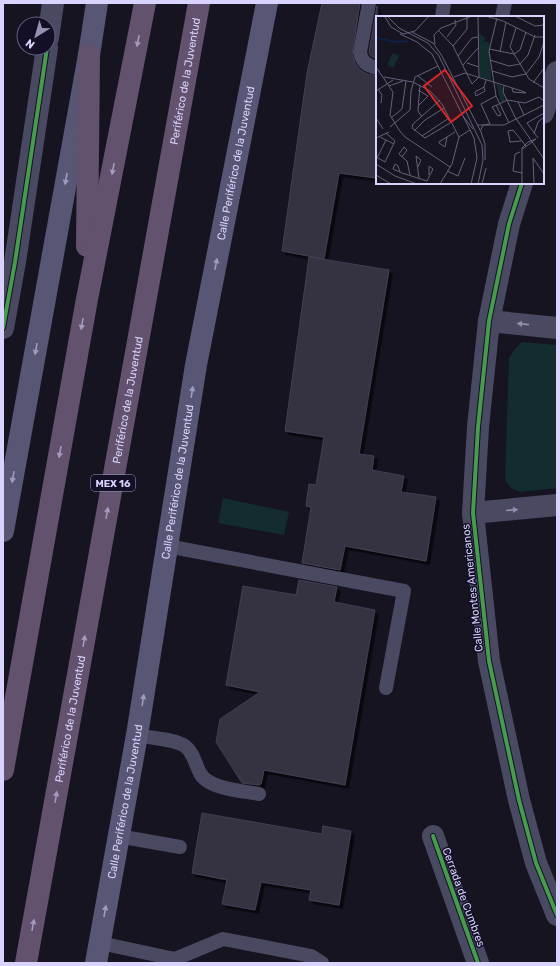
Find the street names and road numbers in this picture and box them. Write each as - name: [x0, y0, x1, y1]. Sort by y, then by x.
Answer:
- street label: Periférico de la Juventud: [168, 17, 203, 146]
- street label: Calle Periférico de la Juventud: [215, 85, 258, 241]
- street label: Periférico de la Juventud: [110, 336, 146, 465]
- street label: Calle Periférico de la Juventud: [159, 404, 197, 560]
- road number: MEX 16: [91, 475, 135, 491]
- street label: Calle Montes Americanos: [459, 523, 486, 653]
- street label: Periférico de la Juventud: [53, 654, 88, 784]
- street label: Calle Periférico de la Juventud: [105, 724, 146, 880]
- street label: Cerrada de Cumbres: [440, 846, 488, 949]

